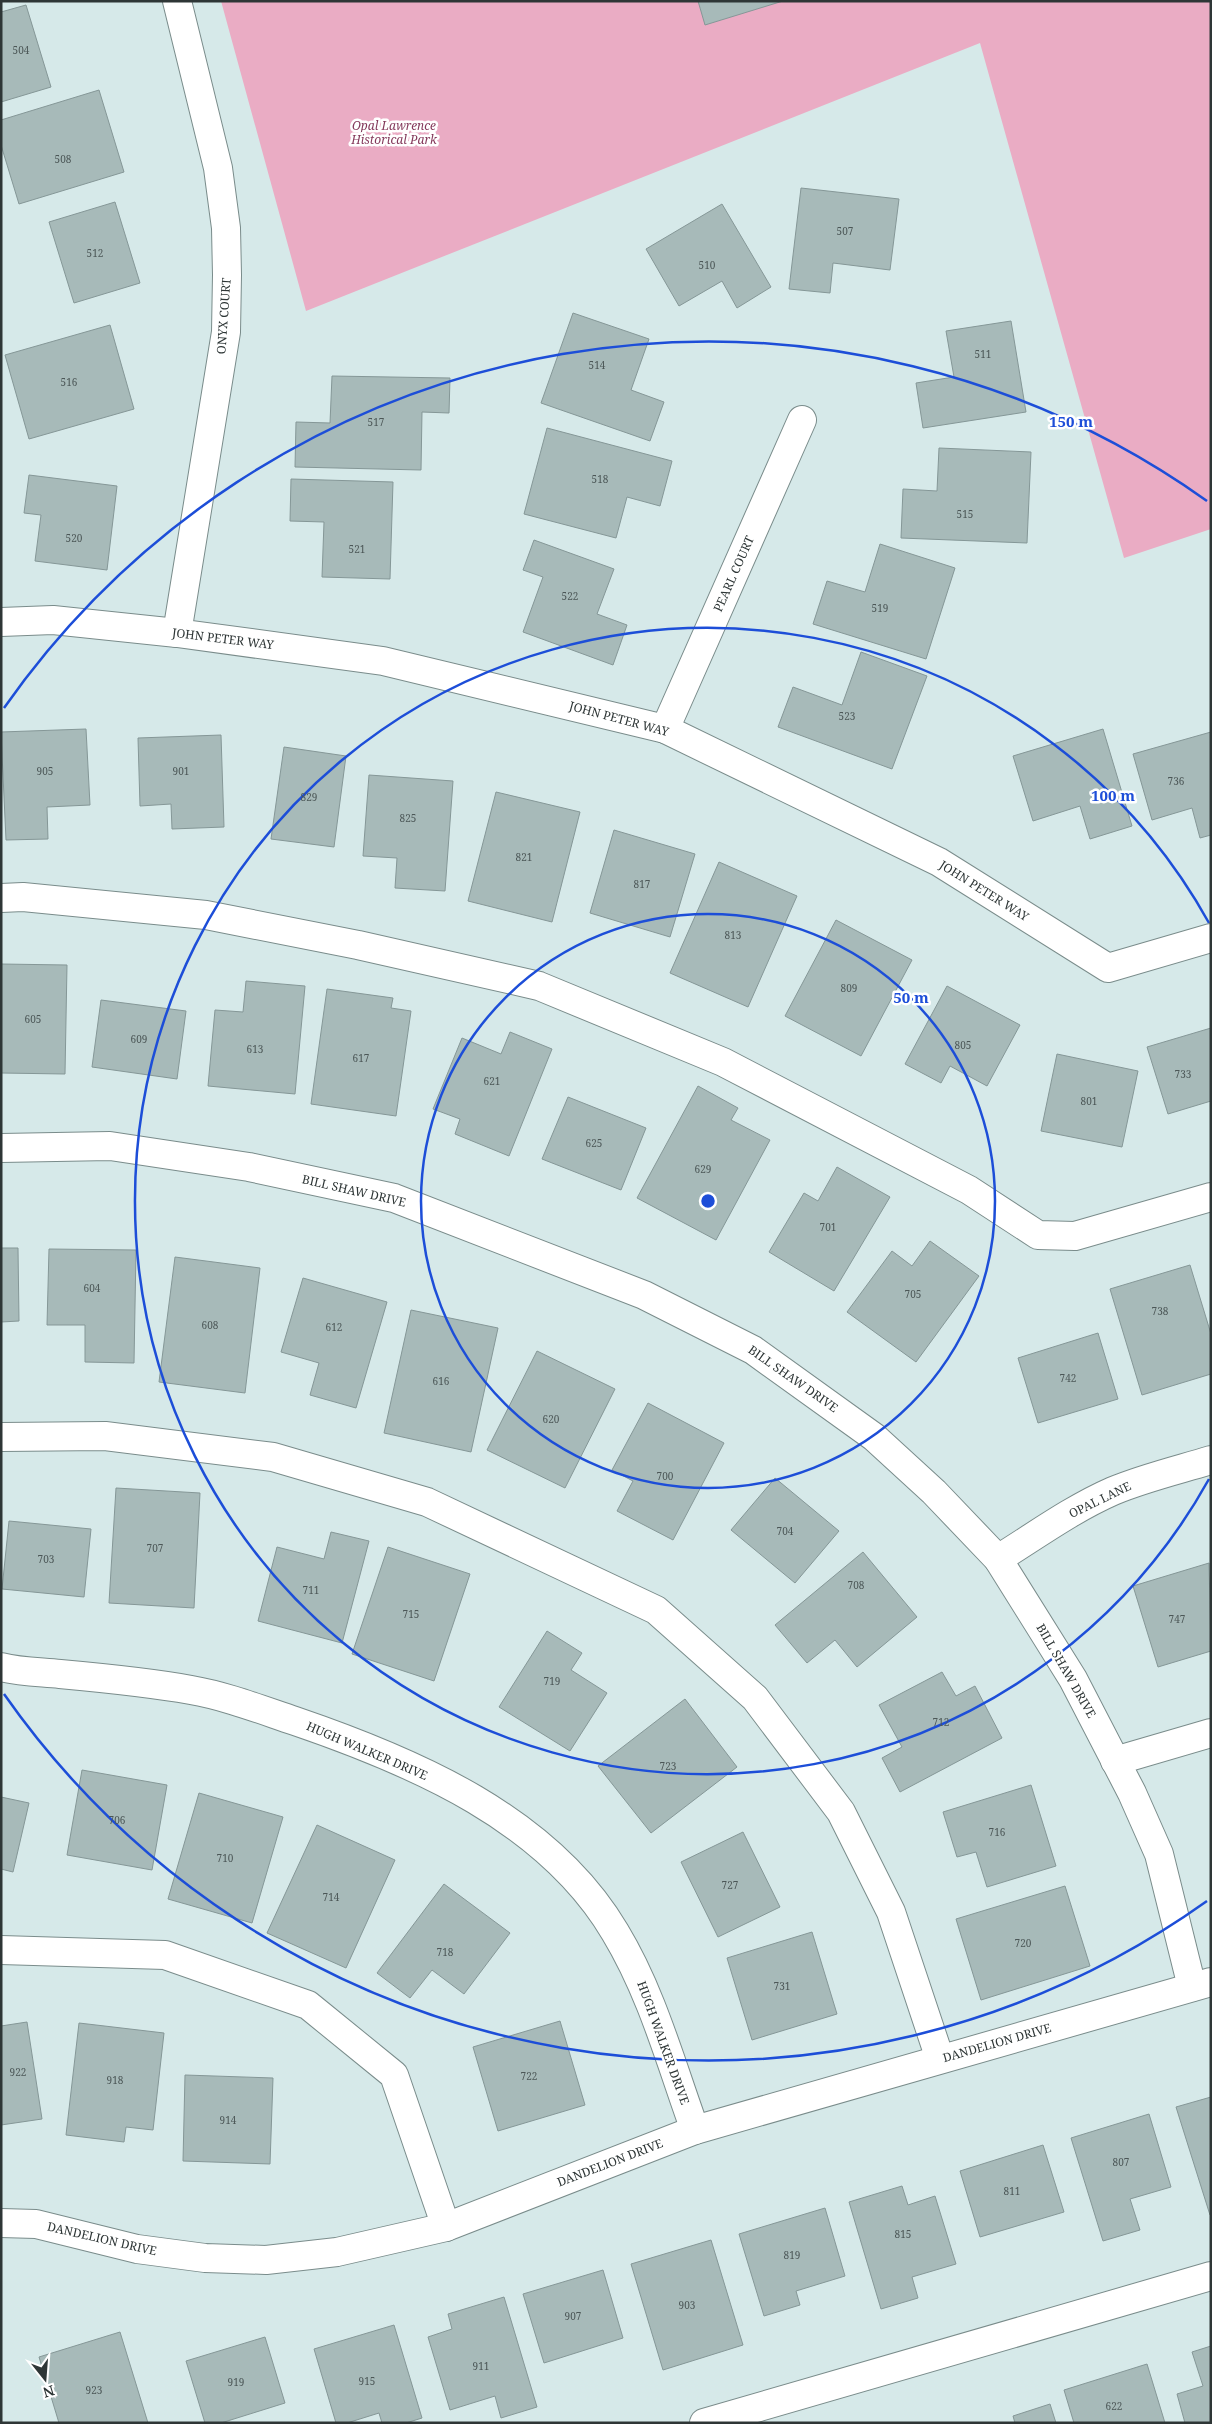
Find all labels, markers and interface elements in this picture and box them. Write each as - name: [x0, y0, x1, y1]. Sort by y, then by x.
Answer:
- house number: 504: [13, 43, 30, 57]
- park label: Opal Lawrence Historical Park: [350, 117, 438, 148]
- house number: 508: [55, 152, 72, 166]
- house number: 507: [837, 224, 854, 238]
- house number: 512: [87, 246, 103, 260]
- house number: 510: [699, 258, 716, 272]
- street label: ONYX COURT: [212, 277, 235, 355]
- house number: 511: [975, 347, 991, 361]
- house number: 514: [589, 358, 606, 372]
- house number: 516: [61, 375, 78, 389]
- text: 150 m: [1049, 411, 1093, 431]
- house number: 517: [368, 415, 385, 429]
- house number: 518: [592, 472, 609, 486]
- house number: 515: [957, 507, 973, 521]
- house number: 520: [66, 531, 83, 545]
- street label: PEARL COURT: [709, 533, 758, 614]
- house number: 521: [349, 542, 365, 556]
- house number: 522: [562, 589, 578, 603]
- house number: 519: [872, 601, 888, 615]
- street label: JOHN PETER WAY: [170, 624, 275, 653]
- street label: JOHN PETER WAY: [567, 697, 671, 740]
- house number: 523: [839, 709, 856, 723]
- house number: 905: [37, 764, 53, 778]
- house number: 901: [173, 764, 189, 778]
- house number: 736: [1168, 774, 1185, 788]
- text: 100 m: [1091, 785, 1135, 805]
- house number: 829: [301, 790, 317, 804]
- house number: 825: [400, 811, 416, 825]
- house number: 821: [516, 850, 532, 864]
- street label: JOHN PETER WAY: [936, 856, 1033, 925]
- house number: 817: [634, 877, 651, 891]
- house number: 813: [725, 928, 742, 942]
- house number: 809: [841, 981, 857, 995]
- text: 50 m: [893, 987, 929, 1007]
- house number: 605: [25, 1012, 41, 1026]
- house number: 609: [131, 1032, 147, 1046]
- house number: 805: [955, 1038, 971, 1052]
- house number: 613: [247, 1042, 264, 1056]
- house number: 617: [353, 1051, 370, 1065]
- house number: 733: [1175, 1067, 1192, 1081]
- house number: 621: [484, 1074, 500, 1088]
- house number: 801: [1081, 1094, 1097, 1108]
- house number: 625: [586, 1136, 602, 1150]
- house number: 629: [695, 1162, 711, 1176]
- street label: BILL SHAW DRIVE: [300, 1170, 408, 1211]
- centre of rings: [699, 1192, 717, 1210]
- house number: 701: [820, 1220, 836, 1234]
- house number: 604: [84, 1281, 101, 1295]
- house number: 705: [905, 1287, 921, 1301]
- house number: 738: [1152, 1304, 1169, 1318]
- house number: 608: [202, 1318, 219, 1332]
- house number: 612: [326, 1320, 342, 1334]
- street label: BILL SHAW DRIVE: [745, 1341, 842, 1416]
- house number: 742: [1060, 1371, 1076, 1385]
- house number: 616: [433, 1374, 450, 1388]
- house number: 620: [543, 1412, 560, 1426]
- house number: 700: [657, 1469, 674, 1483]
- street label: OPAL LANE: [1066, 1477, 1134, 1522]
- house number: 704: [777, 1524, 794, 1538]
- house number: 707: [147, 1541, 164, 1555]
- house number: 703: [38, 1552, 55, 1566]
- house number: 708: [848, 1578, 865, 1592]
- house number: 711: [303, 1583, 319, 1597]
- house number: 715: [403, 1607, 419, 1621]
- house number: 747: [1169, 1612, 1186, 1626]
- street label: BILL SHAW DRIVE: [1033, 1620, 1100, 1721]
- house number: 719: [544, 1674, 560, 1688]
- house number: 712: [933, 1715, 949, 1729]
- street label: HUGH WALKER DRIVE: [304, 1717, 431, 1784]
- house number: 723: [660, 1759, 677, 1773]
- house number: 706: [109, 1813, 126, 1827]
- house number: 716: [989, 1825, 1006, 1839]
- house number: 710: [217, 1851, 234, 1865]
- house number: 727: [722, 1878, 739, 1892]
- house number: 714: [323, 1890, 340, 1904]
- house number: 720: [1015, 1936, 1032, 1950]
- house number: 718: [437, 1945, 454, 1959]
- street label: HUGH WALKER DRIVE: [633, 1979, 694, 2107]
- house number: 731: [774, 1979, 790, 1993]
- street label: DANDELION DRIVE: [941, 2019, 1053, 2066]
- house number: 922: [10, 2065, 26, 2079]
- house number: 722: [521, 2069, 537, 2083]
- house number: 918: [107, 2073, 124, 2087]
- house number: 914: [220, 2113, 237, 2127]
- street label: DANDELION DRIVE: [555, 2135, 665, 2191]
- house number: 807: [1113, 2155, 1130, 2169]
- house number: 811: [1004, 2184, 1020, 2198]
- street label: DANDELION DRIVE: [46, 2218, 159, 2259]
- house number: 815: [895, 2227, 911, 2241]
- house number: 819: [784, 2248, 800, 2262]
- house number: 903: [679, 2298, 696, 2312]
- house number: 907: [565, 2309, 582, 2323]
- north arrow: [20, 2354, 70, 2404]
- house number: 911: [473, 2359, 489, 2373]
- house number: 915: [359, 2374, 375, 2388]
- house number: 919: [228, 2375, 244, 2389]
- text: N: [41, 2381, 57, 2403]
- house number: 923: [86, 2383, 103, 2397]
- house number: 622: [1106, 2399, 1122, 2413]

